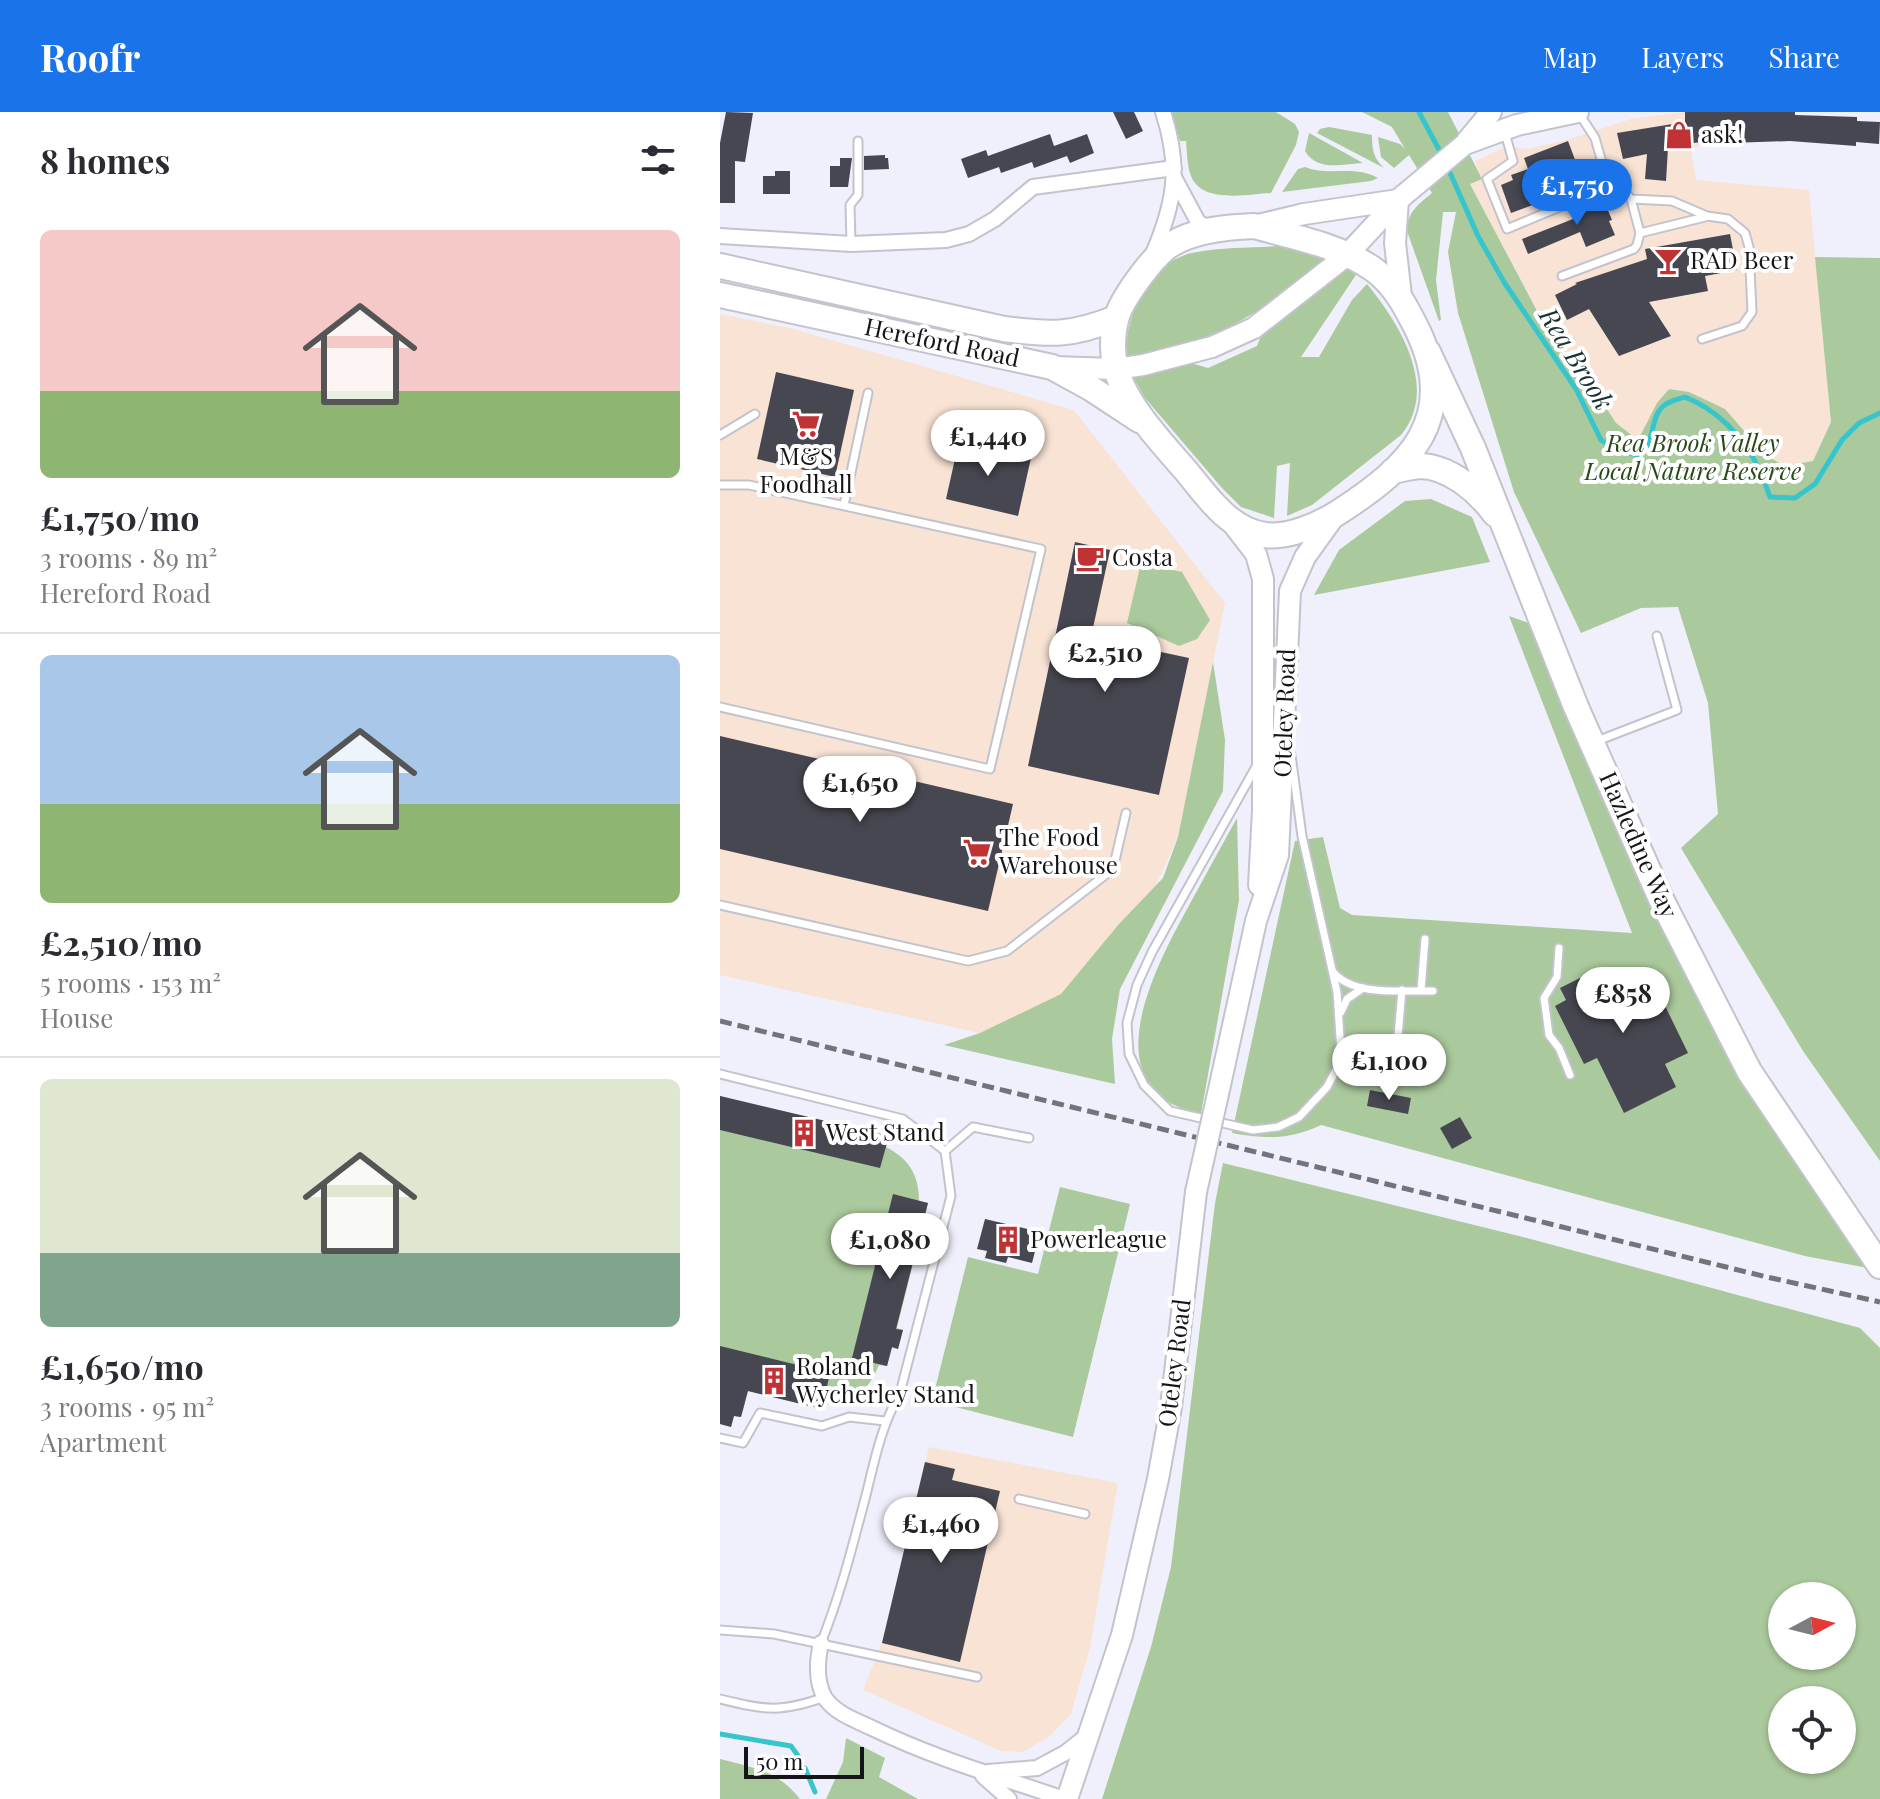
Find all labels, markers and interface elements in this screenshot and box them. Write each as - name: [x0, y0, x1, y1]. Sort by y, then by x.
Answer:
- text: Roofr: [40, 31, 140, 82]
- text: Map: [1543, 38, 1597, 75]
- text: Layers: [1641, 38, 1724, 75]
- text: Share: [1768, 38, 1840, 75]
- place label: ask!: [1701, 117, 1743, 149]
- shop icon: ask!: [1664, 120, 1694, 150]
- text: 8 homes: [40, 137, 170, 183]
- icon: filters: [636, 138, 680, 182]
- pin: £1,750: [1512, 159, 1642, 227]
- text: £1,750: [1540, 167, 1614, 202]
- place label: RAD Beer: [1690, 243, 1794, 275]
- bar icon: RAD Beer: [1653, 246, 1683, 276]
- icon: home: [288, 282, 432, 426]
- water label: Rea Brook: [1532, 300, 1622, 416]
- street label: Hereford Road: [862, 309, 1023, 373]
- supermarket icon: M&S Foodhall: [791, 409, 821, 439]
- pin: £1,440: [923, 410, 1053, 478]
- text: £1,440: [949, 418, 1027, 453]
- park label: Rea Brook Valley Local Nature Reserve: [1584, 426, 1801, 486]
- place label: M&S Foodhall: [759, 439, 853, 499]
- text: £1,750/mo: [40, 494, 200, 540]
- text: 3 rooms · 89 m²: [40, 540, 217, 575]
- place label: Costa: [1112, 540, 1173, 572]
- cafe icon: Costa: [1075, 543, 1105, 573]
- text: Hereford Road: [40, 575, 211, 610]
- pin: £2,510: [1040, 626, 1170, 694]
- text: £2,510: [1067, 634, 1143, 669]
- street label: Oteley Road: [1265, 648, 1301, 778]
- icon: home: [288, 707, 432, 851]
- pin: £1,650: [795, 756, 925, 824]
- text: £1,650: [821, 764, 899, 799]
- street label: Hazledine Way: [1593, 766, 1686, 923]
- place label: The Food Warehouse: [998, 820, 1118, 880]
- supermarket icon: The Food Warehouse: [962, 837, 992, 867]
- text: £2,510/mo: [40, 919, 202, 965]
- text: 5 rooms · 153 m²: [40, 965, 221, 1000]
- pin: £858: [1576, 967, 1670, 1035]
- text: £858: [1594, 975, 1652, 1010]
- text: House: [40, 1000, 113, 1035]
- pin: £1,100: [1324, 1034, 1454, 1102]
- text: £1,100: [1350, 1042, 1428, 1077]
- place label: West Stand: [825, 1115, 945, 1147]
- building icon: West Stand: [789, 1118, 819, 1148]
- icon: home: [288, 1131, 432, 1275]
- pin: £1,080: [825, 1213, 955, 1281]
- text: £1,080: [849, 1221, 931, 1256]
- place label: Powerleague: [1030, 1222, 1167, 1254]
- building icon: Powerleague: [993, 1225, 1023, 1255]
- street label: Oteley Road: [1149, 1297, 1197, 1429]
- text: £1,650/mo: [40, 1343, 204, 1389]
- place label: Roland Wycherley Stand: [795, 1349, 975, 1409]
- building icon: Roland Wycherley Stand: [759, 1366, 789, 1396]
- text: 3 rooms · 95 m²: [40, 1389, 214, 1424]
- text: Apartment: [40, 1424, 166, 1459]
- pin: £1,460: [876, 1497, 1006, 1565]
- text: £1,460: [901, 1505, 981, 1540]
- north arrow: [1768, 1582, 1856, 1670]
- map controls: [1768, 1582, 1856, 1774]
- button: locate: [1768, 1686, 1856, 1774]
- scale bar: [744, 1743, 864, 1779]
- text: 50 m: [756, 1746, 803, 1776]

